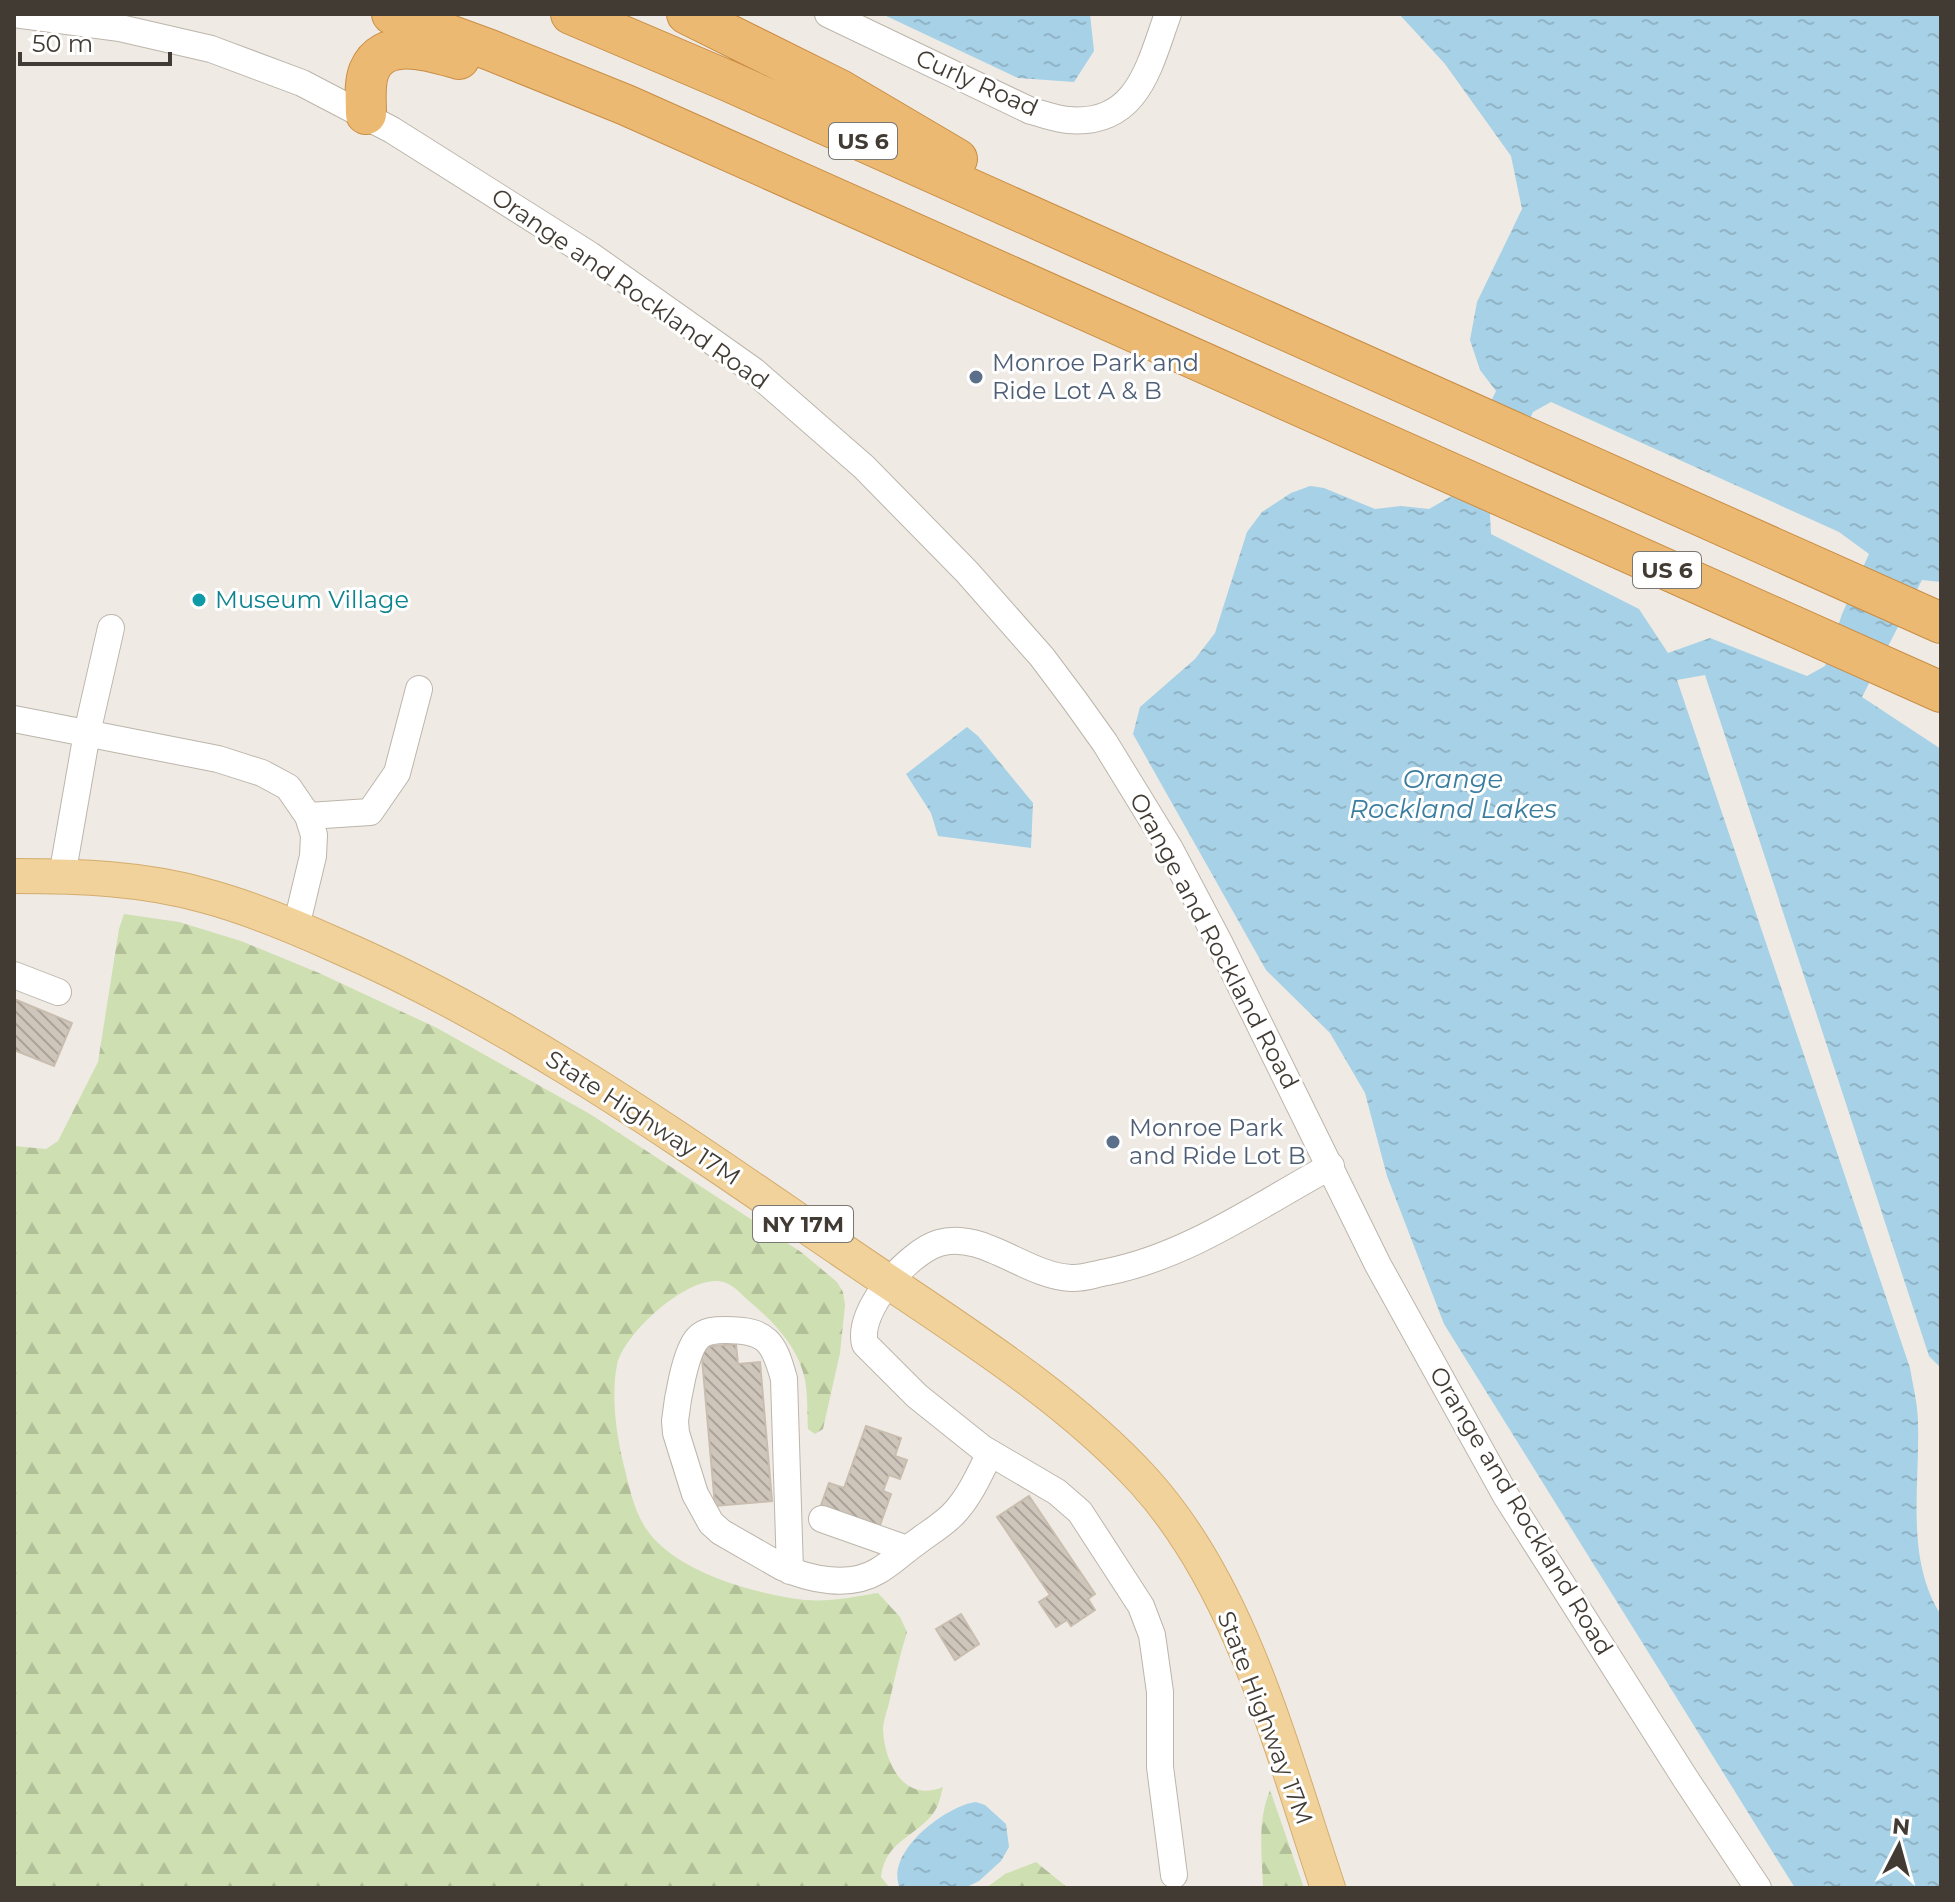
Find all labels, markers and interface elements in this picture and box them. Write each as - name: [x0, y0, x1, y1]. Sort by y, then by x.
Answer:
- scale bar: [20, 16, 170, 66]
- text: 50 m: [32, 29, 93, 58]
- street label: Curly Road: [912, 43, 1043, 122]
- road number: US 6: [829, 123, 897, 159]
- street label: Orange and Rockland Road: [486, 182, 774, 396]
- place label: Monroe Park and Ride Lot A & B: [992, 348, 1199, 405]
- marker: Monroe Park and Ride Lot A & B: [967, 368, 985, 386]
- road number: US 6: [1633, 552, 1701, 588]
- place label: Museum Village: [215, 585, 409, 614]
- marker: Museum Village: [190, 591, 208, 609]
- water label: Orange Rockland Lakes: [1349, 763, 1557, 825]
- street label: Orange and Rockland Road: [1124, 788, 1305, 1094]
- street label: State Highway 17M: [541, 1044, 746, 1191]
- place label: Monroe Park and Ride Lot B: [1129, 1113, 1306, 1170]
- marker: Monroe Park and Ride Lot B: [1104, 1133, 1122, 1151]
- road number: NY 17M: [753, 1206, 853, 1242]
- street label: Orange and Rockland Road: [1424, 1361, 1619, 1660]
- street label: State Highway 17M: [1211, 1607, 1319, 1829]
- north arrow: [1859, 1806, 1939, 1886]
- text: N: [1891, 1812, 1911, 1841]

